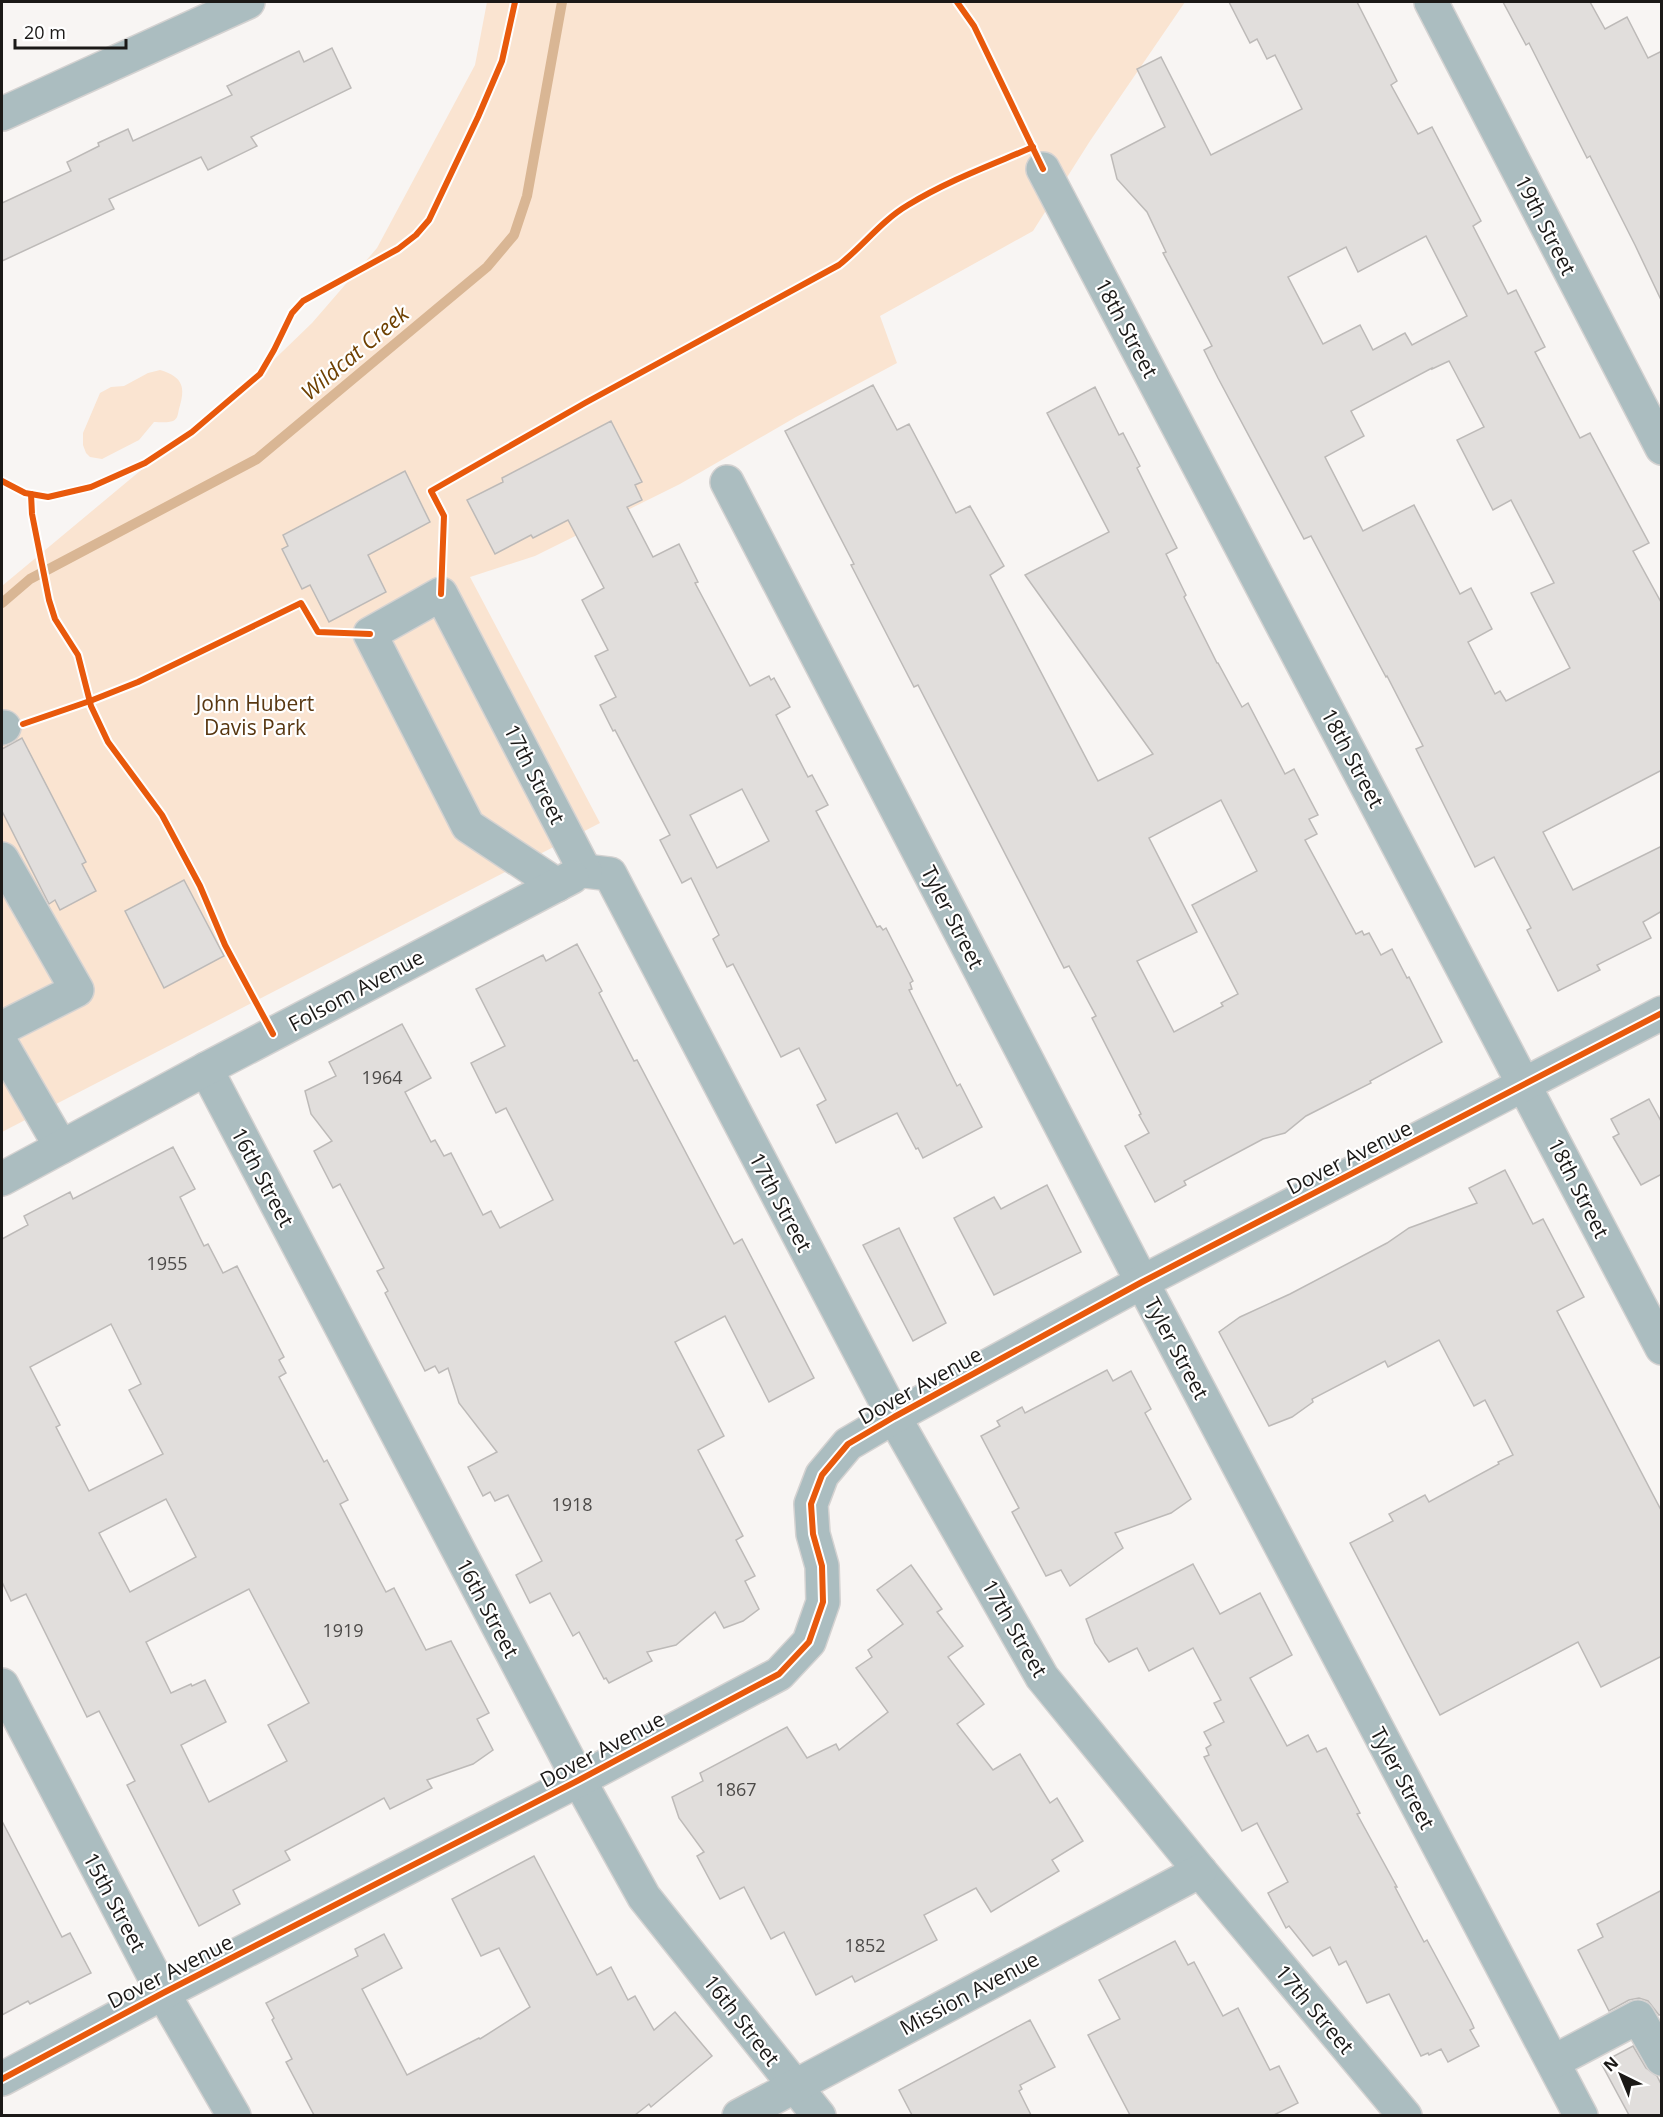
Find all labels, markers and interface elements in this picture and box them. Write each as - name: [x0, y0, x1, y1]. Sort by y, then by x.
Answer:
- scale bar: [15, 12, 126, 50]
- text: 20 m: [24, 20, 66, 44]
- street label: 19th Street: [1509, 170, 1583, 280]
- street label: 18th Street: [1089, 274, 1165, 382]
- water label: Wildcat Creek: [294, 297, 415, 406]
- park label: John Hubert Davis Park: [194, 689, 314, 741]
- street label: 18th Street: [1315, 704, 1391, 812]
- street label: 17th Street: [498, 719, 572, 829]
- street label: Tyler Street: [915, 861, 991, 973]
- street label: Folsom Avenue: [283, 943, 429, 1037]
- house number: 1964: [361, 1065, 403, 1089]
- street label: Dover Avenue: [1281, 1113, 1417, 1201]
- street label: 16th Street: [225, 1123, 301, 1231]
- street label: 18th Street: [1542, 1133, 1616, 1243]
- street label: 17th Street: [743, 1148, 819, 1256]
- house number: 1955: [146, 1251, 188, 1275]
- street label: Tyler Street: [1138, 1292, 1216, 1404]
- street label: Dover Avenue: [853, 1339, 987, 1431]
- house number: 1918: [551, 1492, 593, 1516]
- street label: 16th Street: [450, 1554, 526, 1662]
- street label: 17th Street: [976, 1574, 1054, 1682]
- house number: 1919: [322, 1618, 364, 1642]
- street label: Dover Avenue: [535, 1704, 669, 1794]
- street label: Tyler Street: [1364, 1722, 1442, 1834]
- house number: 1867: [715, 1777, 757, 1801]
- street label: 15th Street: [77, 1848, 153, 1956]
- street label: Dover Avenue: [102, 1927, 238, 2015]
- house number: 1852: [844, 1933, 886, 1957]
- street label: Mission Avenue: [895, 1945, 1043, 2041]
- street label: 17th Street: [1269, 1958, 1361, 2060]
- street label: 16th Street: [698, 1969, 786, 2071]
- north arrow: [1591, 2045, 1651, 2105]
- text: N: [1599, 2052, 1623, 2077]

